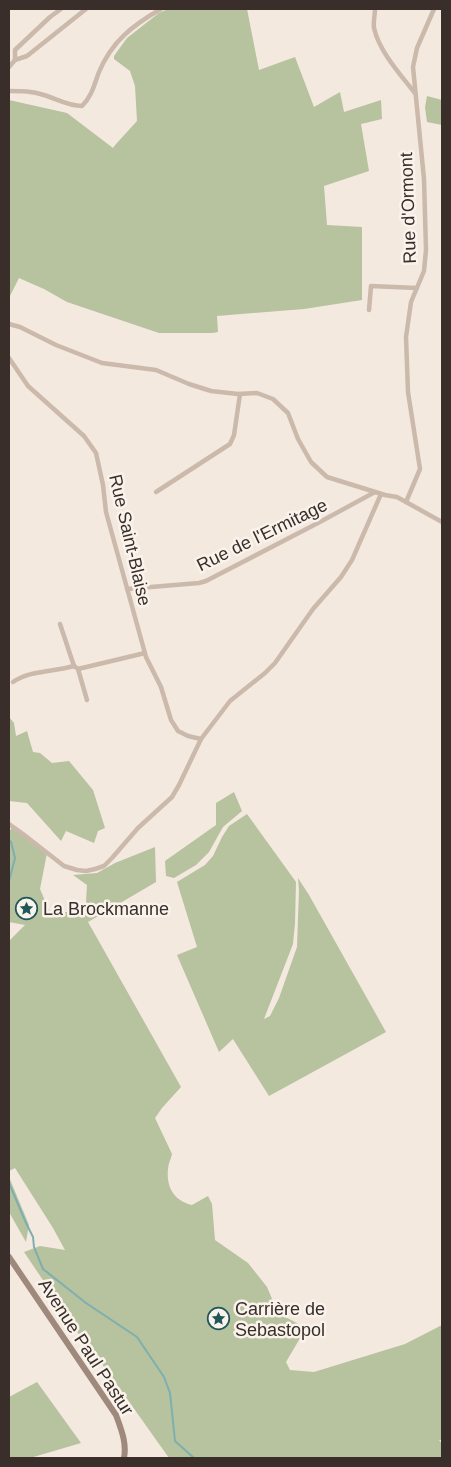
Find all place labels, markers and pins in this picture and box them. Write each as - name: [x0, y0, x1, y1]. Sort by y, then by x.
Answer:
- place icon: La Brockmanne: [15, 897, 39, 921]
- place label: La Brockmanne: [43, 899, 169, 919]
- place label: Carrière de Sebastopol: [235, 1299, 325, 1340]
- place icon: Carrière de Sebastopol: [207, 1307, 231, 1331]

